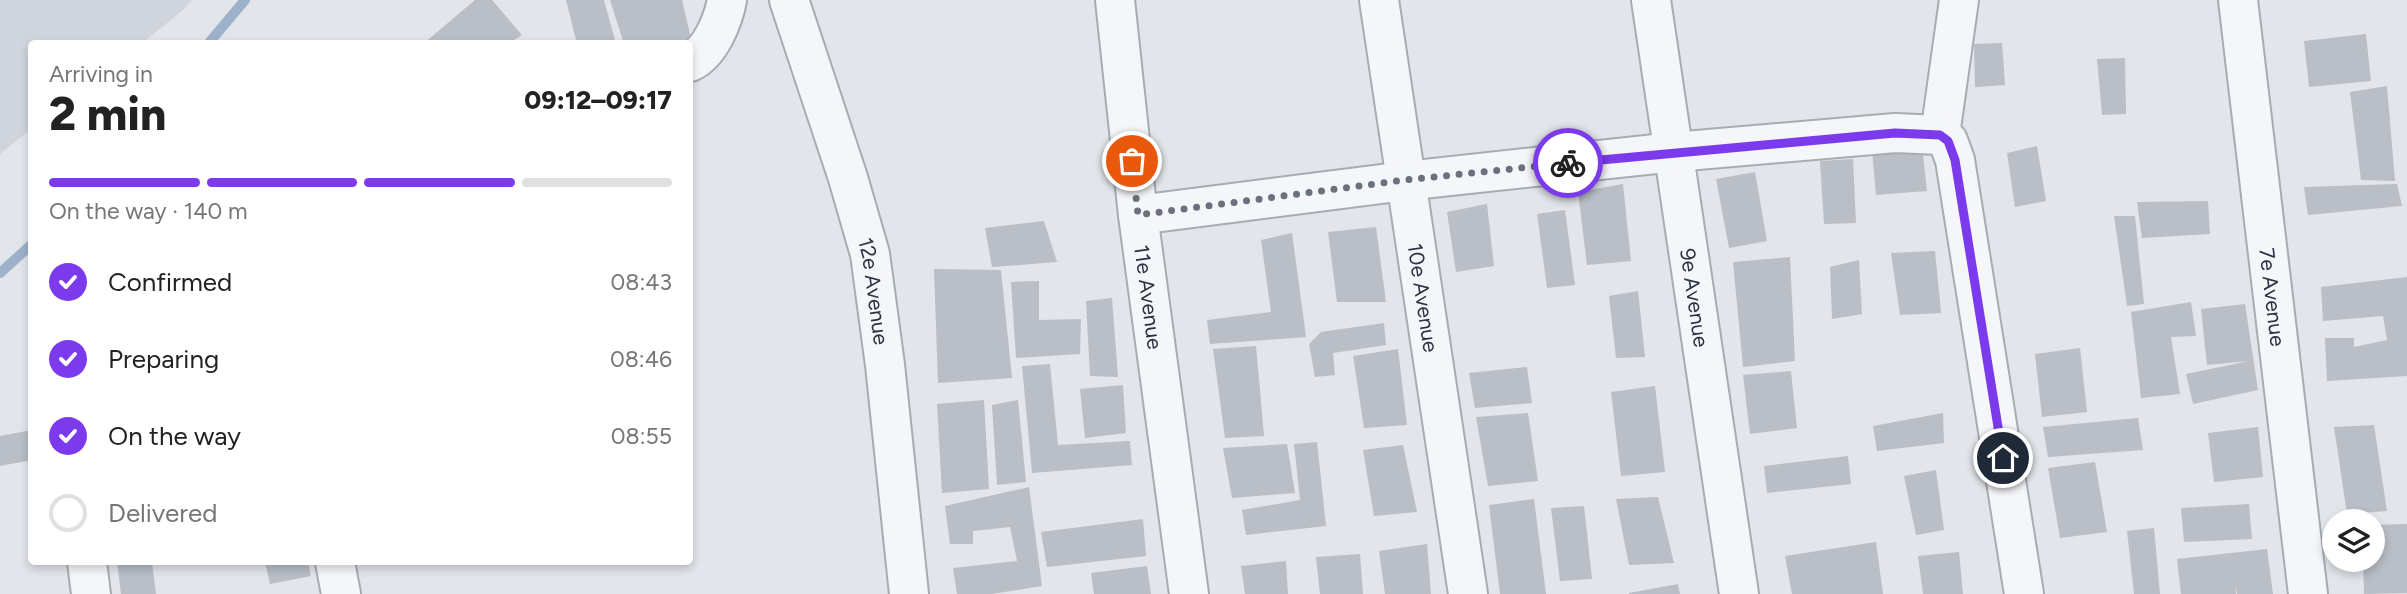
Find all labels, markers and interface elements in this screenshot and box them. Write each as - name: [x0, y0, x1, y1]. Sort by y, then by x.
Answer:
- text: Arriving in: [49, 60, 153, 88]
- text: 09:12–09:17: [524, 84, 672, 116]
- text: 2 min: [49, 86, 166, 142]
- courier: [1533, 128, 1603, 198]
- pin: [1102, 131, 1162, 191]
- icon: bag: [1113, 142, 1151, 180]
- icon: bike: [1549, 144, 1587, 182]
- text: On the way · 140 m: [49, 197, 248, 225]
- street label: 12e Avenue: [853, 234, 895, 346]
- street label: 10e Avenue: [1403, 242, 1444, 354]
- street label: 11e Avenue: [1130, 243, 1168, 351]
- street label: 7e Avenue: [2255, 246, 2291, 348]
- street label: 9e Avenue: [1675, 247, 1715, 349]
- icon: check: [49, 263, 87, 301]
- text: Confirmed: [108, 266, 232, 298]
- text: 08:43: [611, 268, 672, 296]
- icon: check: [49, 340, 87, 378]
- text: Preparing: [108, 343, 219, 375]
- text: 08:46: [610, 345, 672, 373]
- icon: check: [49, 417, 87, 455]
- text: On the way: [108, 420, 241, 452]
- text: 08:55: [611, 422, 672, 450]
- pin: [1973, 428, 2033, 488]
- icon: home: [1984, 439, 2022, 477]
- text: Delivered: [108, 497, 217, 529]
- map controls: [2322, 509, 2385, 572]
- button: layers: [2322, 509, 2385, 572]

